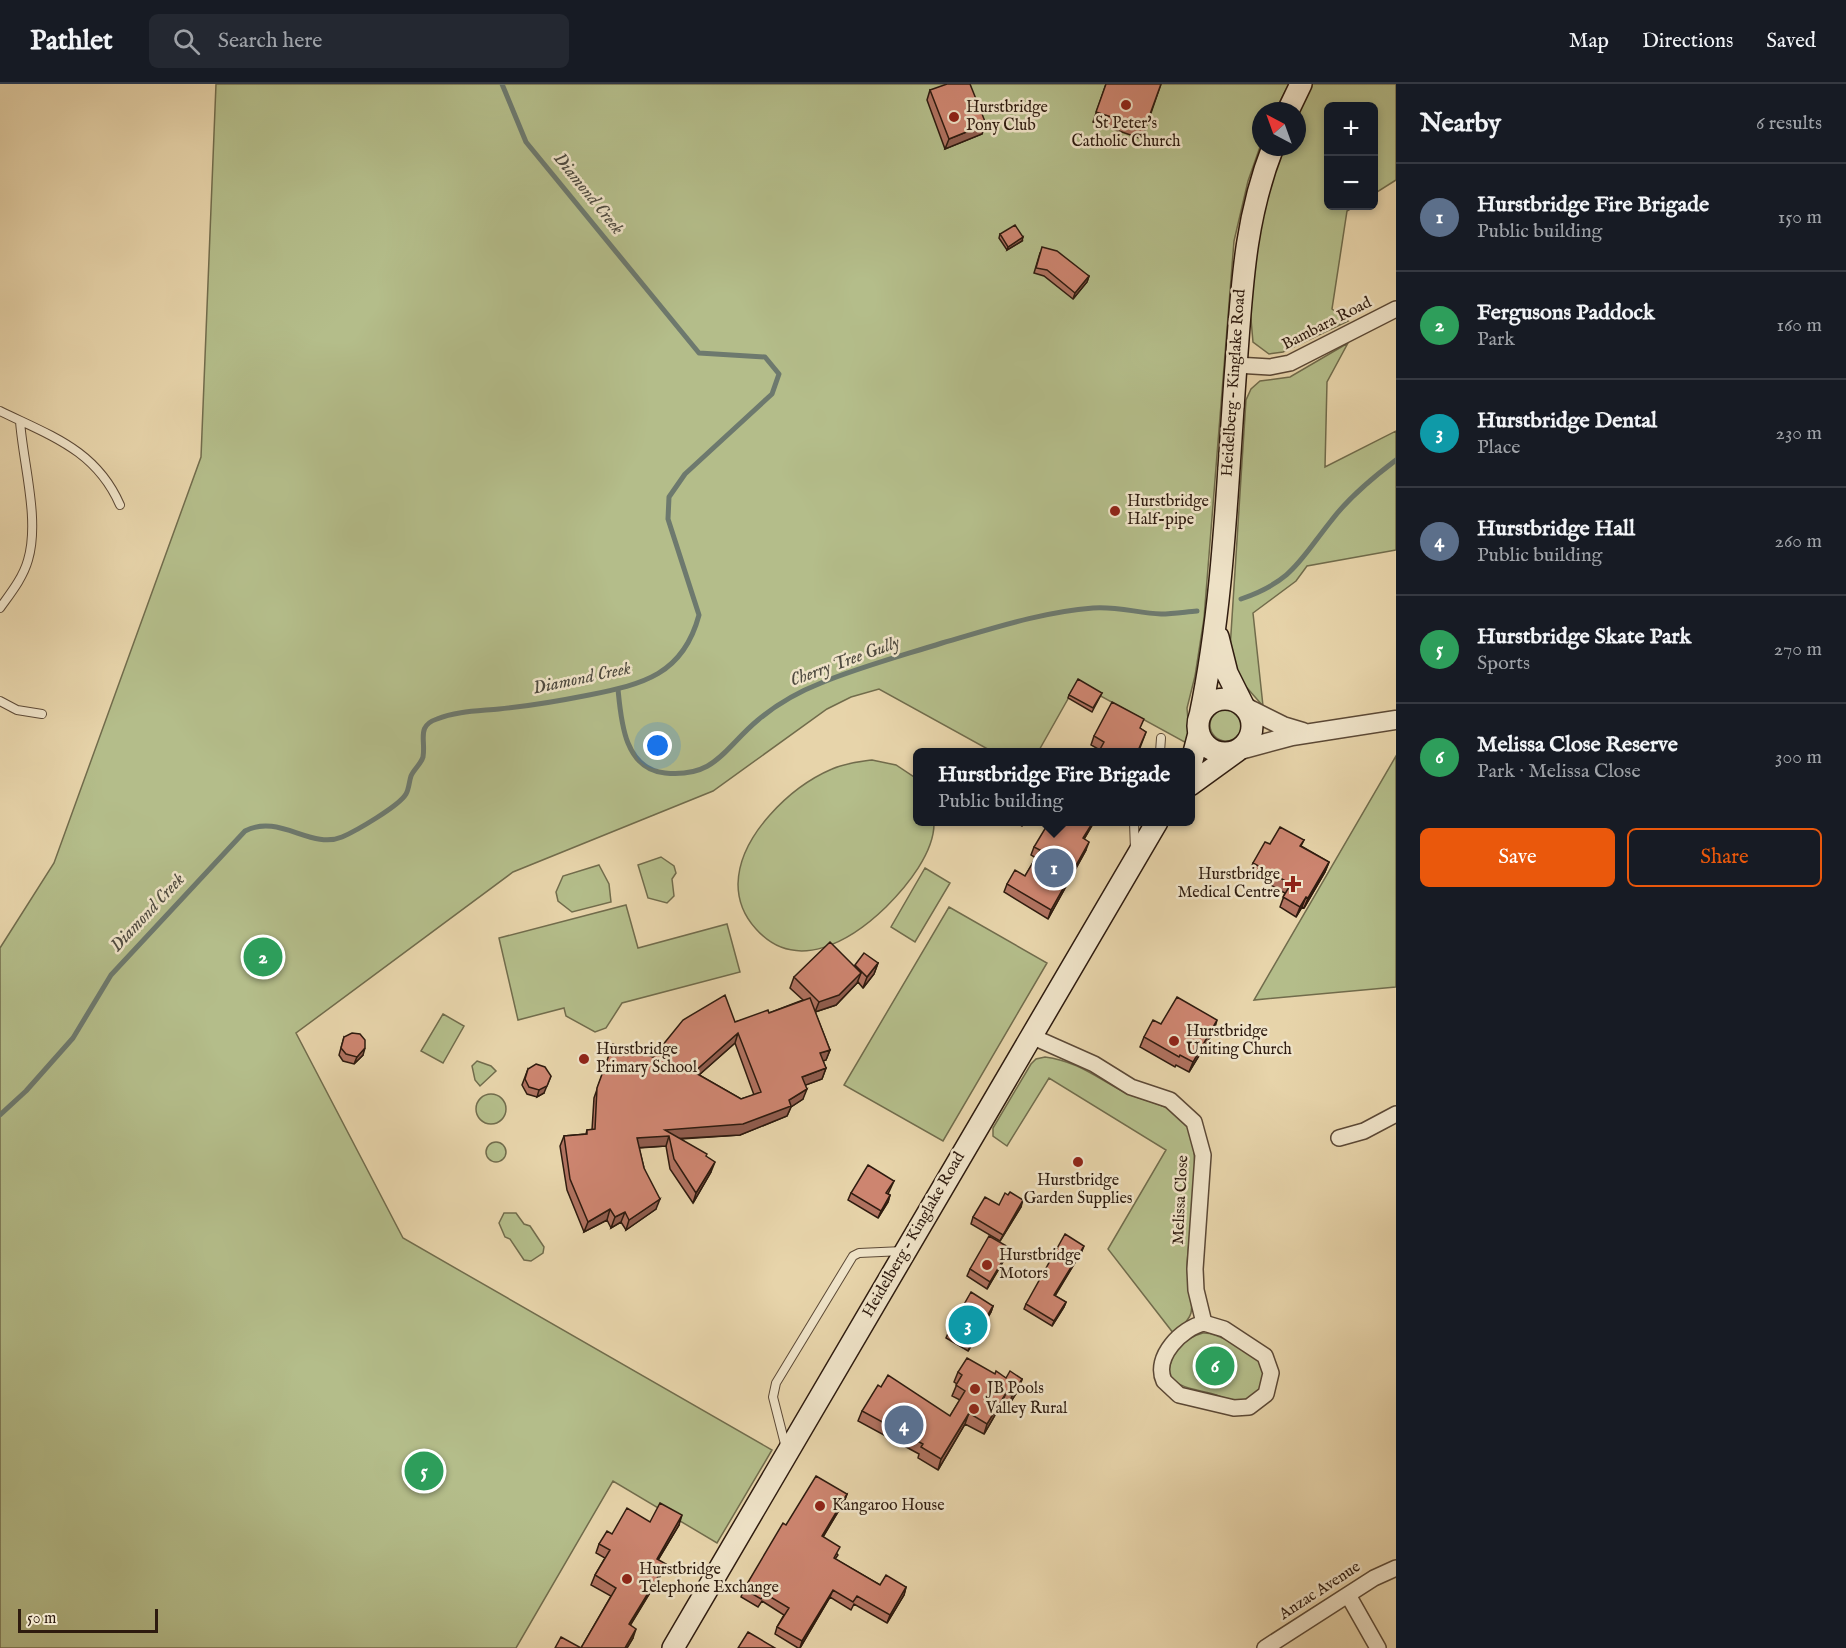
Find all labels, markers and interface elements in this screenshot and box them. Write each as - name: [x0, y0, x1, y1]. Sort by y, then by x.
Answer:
- search box: [149, 14, 569, 68]
- text: Pathlet: [30, 24, 113, 59]
- icon: search: [170, 25, 203, 58]
- text: Search here: [218, 27, 322, 55]
- text: Map: [1569, 28, 1609, 55]
- text: Directions: [1642, 28, 1733, 55]
- text: Saved: [1766, 28, 1816, 55]
- place label: Hurstbridge Pony Club: [966, 98, 1048, 136]
- marker: St Peter's Catholic Church: [1119, 98, 1133, 112]
- north arrow: [1252, 102, 1306, 156]
- map controls: [1324, 102, 1378, 210]
- button: +: [1324, 102, 1378, 156]
- text: Nearby: [1420, 107, 1501, 140]
- marker: Hurstbridge Pony Club: [947, 110, 961, 124]
- text: 6 results: [1756, 111, 1822, 136]
- place label: St Peter's Catholic Church: [1071, 114, 1181, 152]
- water label: Diamond Creek: [548, 148, 628, 240]
- button: −: [1324, 156, 1378, 210]
- text: Hurstbridge Fire Brigade: [1477, 191, 1709, 219]
- text: 1: [1436, 205, 1443, 230]
- text: 150 m: [1778, 205, 1822, 230]
- text: Public building: [1477, 219, 1602, 244]
- street label: Heidelberg – Kinglake Road: [1217, 288, 1251, 477]
- street label: Bambara Road: [1279, 293, 1375, 355]
- text: Fergusons Paddock: [1477, 299, 1655, 327]
- text: 2: [1435, 313, 1444, 338]
- text: 160 m: [1776, 313, 1822, 338]
- text: Park: [1477, 327, 1515, 352]
- text: Hurstbridge Dental: [1477, 407, 1657, 435]
- text: 3: [1436, 421, 1443, 446]
- text: 230 m: [1776, 421, 1822, 446]
- text: Place: [1477, 435, 1520, 460]
- place label: Hurstbridge Half-pipe: [1127, 492, 1209, 530]
- marker: Hurstbridge Half-pipe: [1108, 504, 1122, 518]
- text: Hurstbridge Hall: [1477, 515, 1635, 543]
- text: 4: [1435, 529, 1444, 554]
- text: 260 m: [1775, 529, 1822, 554]
- text: Public building: [1477, 543, 1602, 568]
- text: Hurstbridge Skate Park: [1477, 623, 1691, 651]
- water label: Cherry Tree Gully: [787, 631, 903, 692]
- text: 5: [1436, 637, 1443, 662]
- text: 270 m: [1774, 637, 1822, 662]
- text: Sports: [1477, 651, 1530, 676]
- water label: Diamond Creek: [531, 657, 633, 701]
- your location: [643, 731, 672, 760]
- text: Melissa Close Reserve: [1477, 731, 1678, 759]
- text: 6: [1435, 745, 1444, 770]
- text: 300 m: [1775, 745, 1822, 770]
- popup: [913, 748, 1195, 826]
- text: Park · Melissa Close: [1477, 759, 1641, 784]
- text: Hurstbridge Fire Brigade: [938, 761, 1170, 789]
- text: Public building: [938, 789, 1063, 814]
- button: Save: [1420, 828, 1615, 887]
- button: Share: [1627, 828, 1822, 887]
- pin: 1: [1034, 846, 1074, 890]
- place label: Hurstbridge Medical Centre: [1177, 865, 1280, 903]
- water label: Diamond Creek: [106, 869, 190, 957]
- marker: Hurstbridge Medical Centre: [1284, 875, 1302, 893]
- pin: 2: [244, 934, 282, 980]
- place label: Hurstbridge Uniting Church: [1186, 1022, 1292, 1060]
- marker: Hurstbridge Uniting Church: [1167, 1034, 1181, 1048]
- place label: Hurstbridge Primary School: [596, 1040, 698, 1078]
- marker: Hurstbridge Primary School: [577, 1052, 591, 1066]
- street label: Heidelberg – Kinglake Road: [858, 1148, 970, 1321]
- marker: Hurstbridge Garden Supplies: [1071, 1155, 1085, 1169]
- street label: Melissa Close: [1169, 1155, 1193, 1245]
- place label: Hurstbridge Garden Supplies: [1024, 1171, 1133, 1209]
- place label: Hurstbridge Motors: [999, 1246, 1081, 1284]
- marker: Hurstbridge Motors: [980, 1258, 994, 1272]
- pin: 3: [948, 1302, 988, 1348]
- pin: 6: [1196, 1344, 1234, 1388]
- place label: JB Pools: [985, 1379, 1044, 1399]
- marker: JB Pools: [968, 1382, 982, 1396]
- place label: Valley Rural: [985, 1399, 1068, 1419]
- pin: 4: [884, 1402, 924, 1448]
- marker: Valley Rural: [967, 1402, 981, 1416]
- pin: 5: [404, 1448, 444, 1494]
- place label: Kangaroo House: [832, 1496, 945, 1516]
- marker: Kangaroo House: [813, 1499, 827, 1513]
- street label: Anzac Avenue: [1275, 1557, 1364, 1625]
- place label: Hurstbridge Telephone Exchange: [639, 1560, 779, 1598]
- marker: Hurstbridge Telephone Exchange: [620, 1572, 634, 1586]
- scale bar: [18, 1606, 158, 1634]
- text: 50 m: [27, 1609, 56, 1629]

